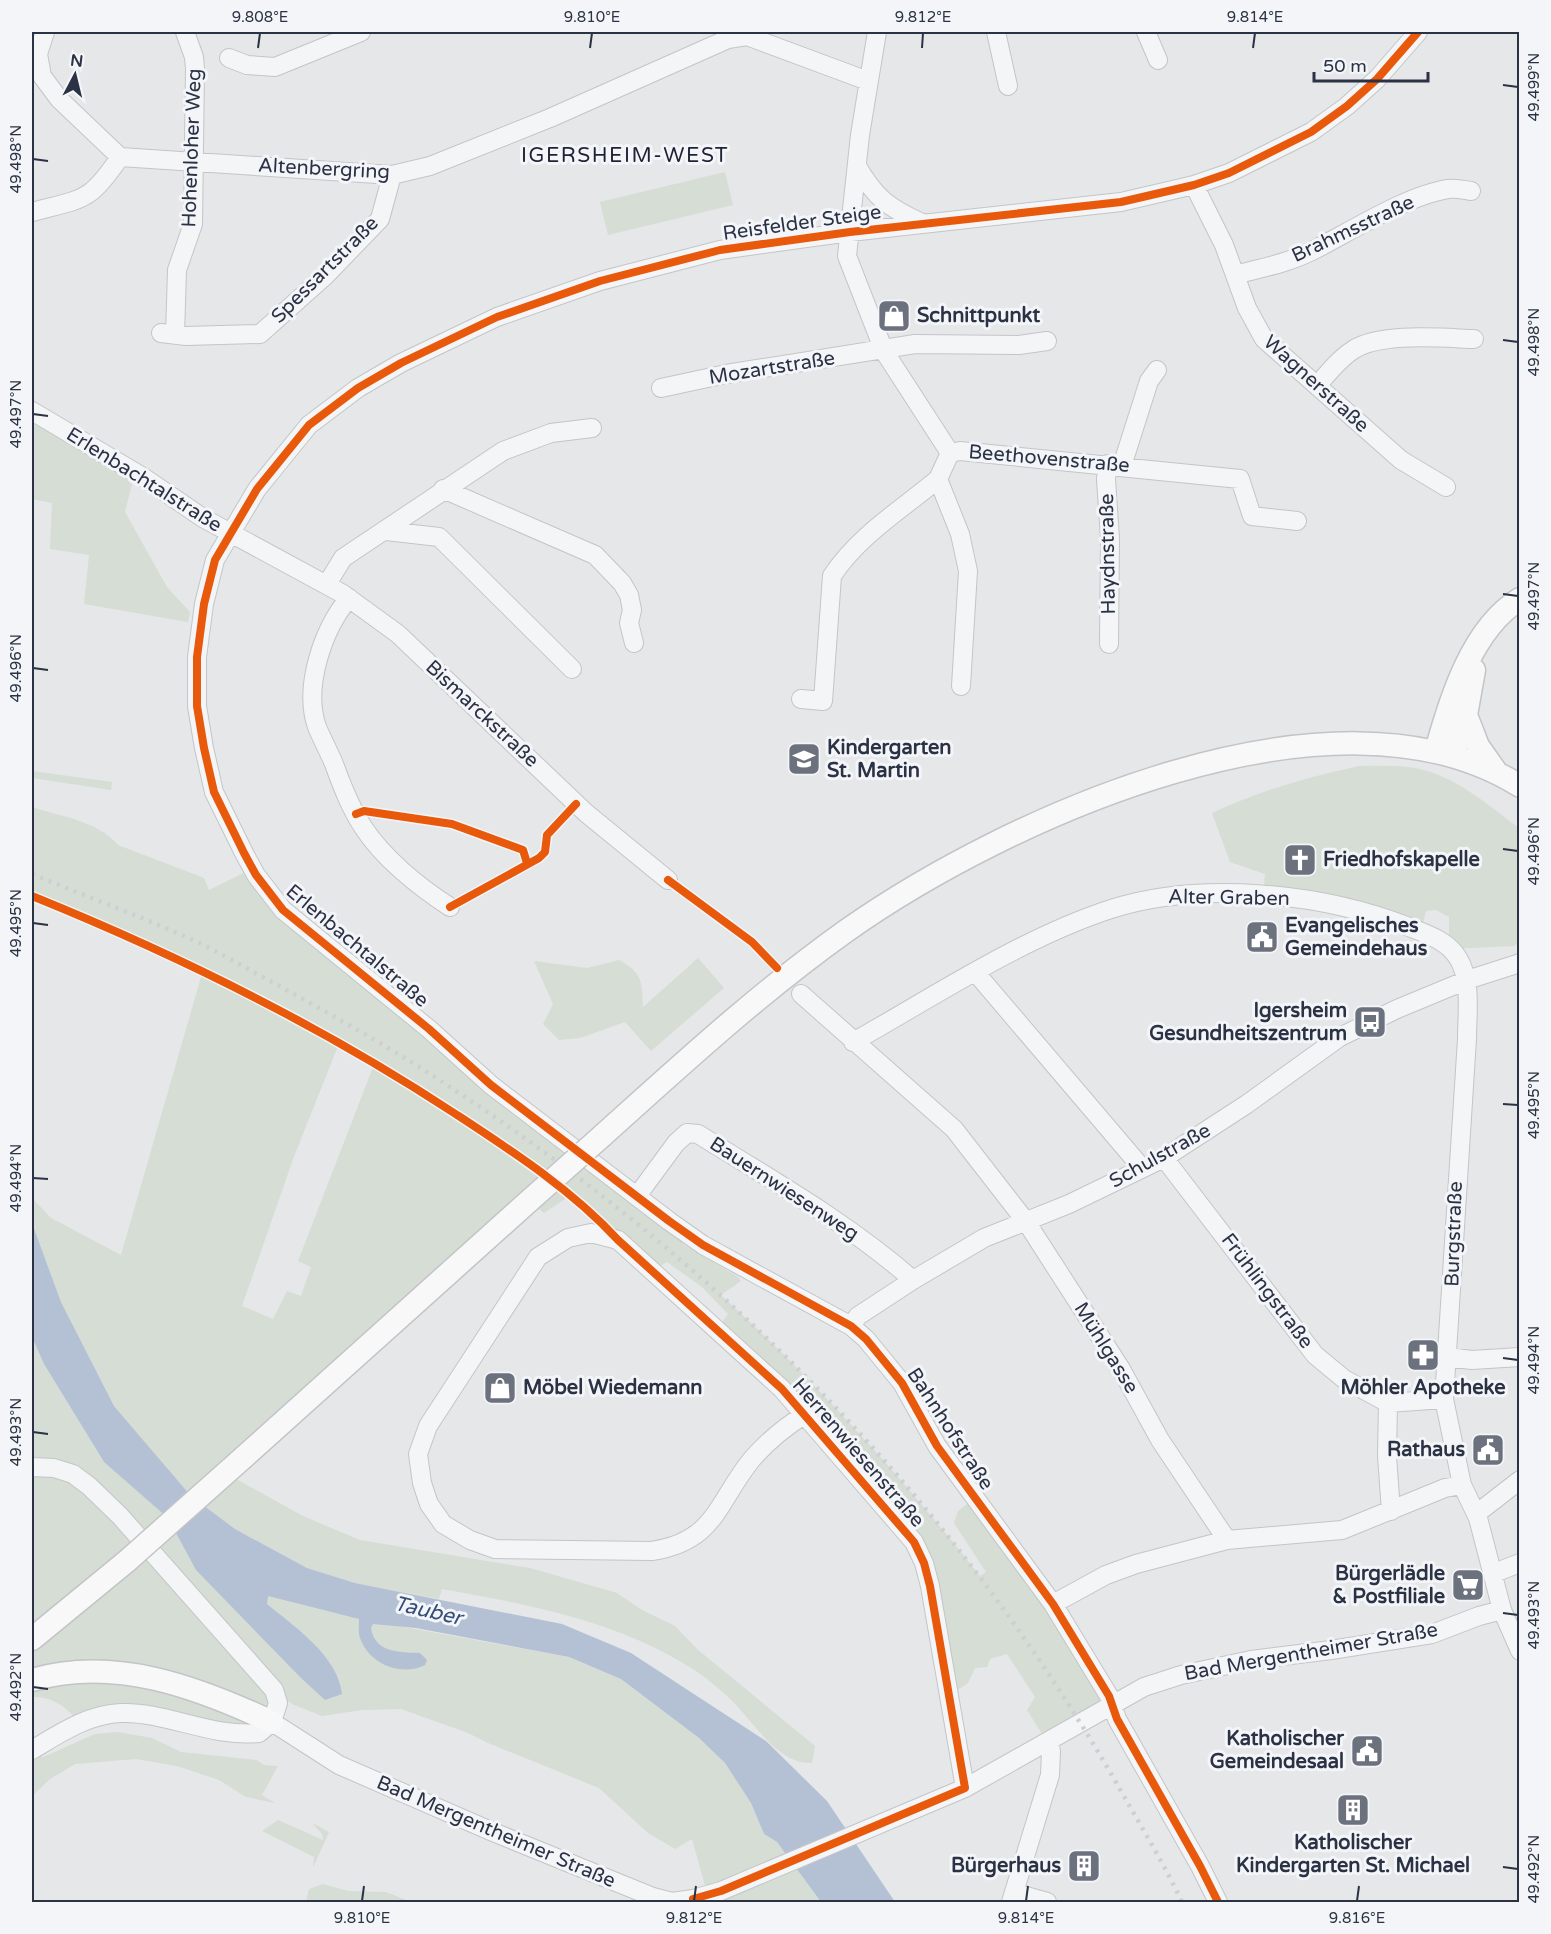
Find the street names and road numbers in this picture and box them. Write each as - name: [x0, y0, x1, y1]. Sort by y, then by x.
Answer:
- street label: Hohenloher Weg: [177, 68, 207, 228]
- street label: Altenbergring: [257, 154, 391, 184]
- street label: Brahmsstraße: [1288, 190, 1418, 268]
- street label: Reisfelder Steige: [721, 200, 883, 246]
- street label: Spessartstraße: [267, 212, 383, 328]
- street label: Wagnerstraße: [1258, 330, 1374, 438]
- street label: Mozartstraße: [707, 346, 837, 390]
- street label: Erlenbachtalstraße: [62, 422, 226, 538]
- street label: Beethovenstraße: [967, 440, 1131, 478]
- street label: Haydnstraße: [1095, 493, 1121, 615]
- street label: Bismarckstraße: [420, 655, 544, 773]
- street label: Erlenbachtalstraße: [281, 879, 433, 1013]
- street label: Alter Graben: [1168, 885, 1290, 911]
- street label: Schulstraße: [1105, 1118, 1215, 1194]
- street label: Bauernwiesenweg: [705, 1132, 863, 1246]
- street label: Burgstraße: [1440, 1181, 1468, 1287]
- street label: Frühlingstraße: [1216, 1229, 1318, 1353]
- street label: Mühlgasse: [1069, 1298, 1143, 1398]
- street label: Bahnhofstraße: [902, 1363, 998, 1495]
- street label: Herrenwiesenstraße: [787, 1374, 929, 1532]
- street label: Bad Mergentheimer Straße: [1182, 1618, 1440, 1686]
- street label: Bad Mergentheimer Straße: [373, 1771, 619, 1893]

